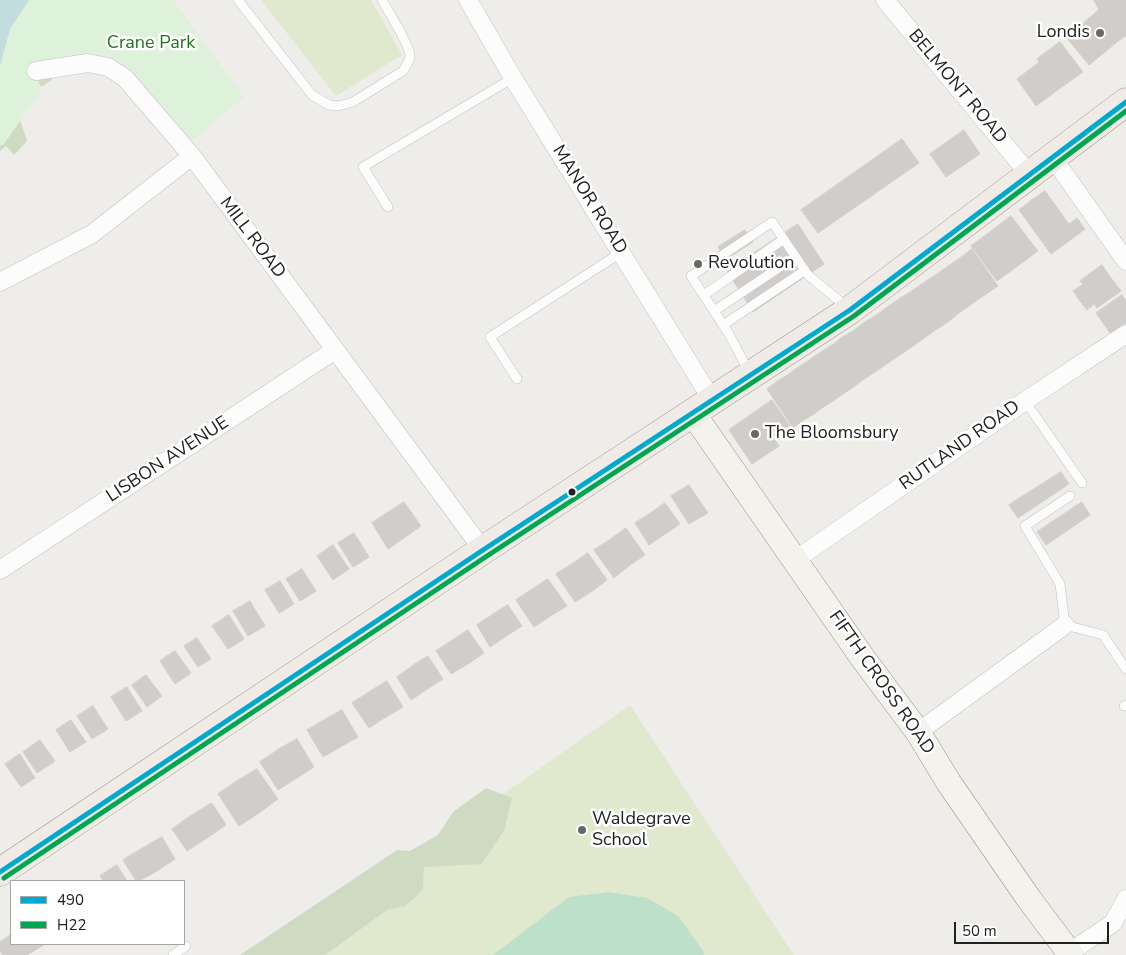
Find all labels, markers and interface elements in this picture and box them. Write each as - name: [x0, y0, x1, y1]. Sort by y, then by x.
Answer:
- place label: Londis: [1037, 22, 1090, 44]
- street label: BELMONT ROAD: [903, 26, 1011, 148]
- marker: Londis: [1094, 27, 1106, 39]
- park label: Crane Park: [107, 33, 195, 55]
- street label: MANOR ROAD: [547, 142, 631, 258]
- street label: MILL ROAD: [214, 193, 290, 283]
- place label: Revolution: [708, 253, 795, 275]
- marker: Revolution: [692, 258, 704, 270]
- street label: RUTLAND ROAD: [896, 396, 1024, 496]
- street label: LISBON AVENUE: [103, 412, 233, 508]
- place label: The Bloomsbury: [765, 423, 899, 445]
- marker: The Bloomsbury: [749, 428, 761, 440]
- unlabelled marker: [567, 487, 577, 497]
- street label: FIFTH CROSS ROAD: [823, 607, 939, 759]
- place label: Waldegrave School: [592, 809, 691, 852]
- marker: Waldegrave School: [576, 824, 588, 836]
- legend: [10, 880, 185, 945]
- text: 490: [57, 890, 84, 910]
- scale bar: [956, 912, 1111, 944]
- text: H22: [57, 915, 86, 935]
- text: 50 m: [962, 921, 997, 941]

